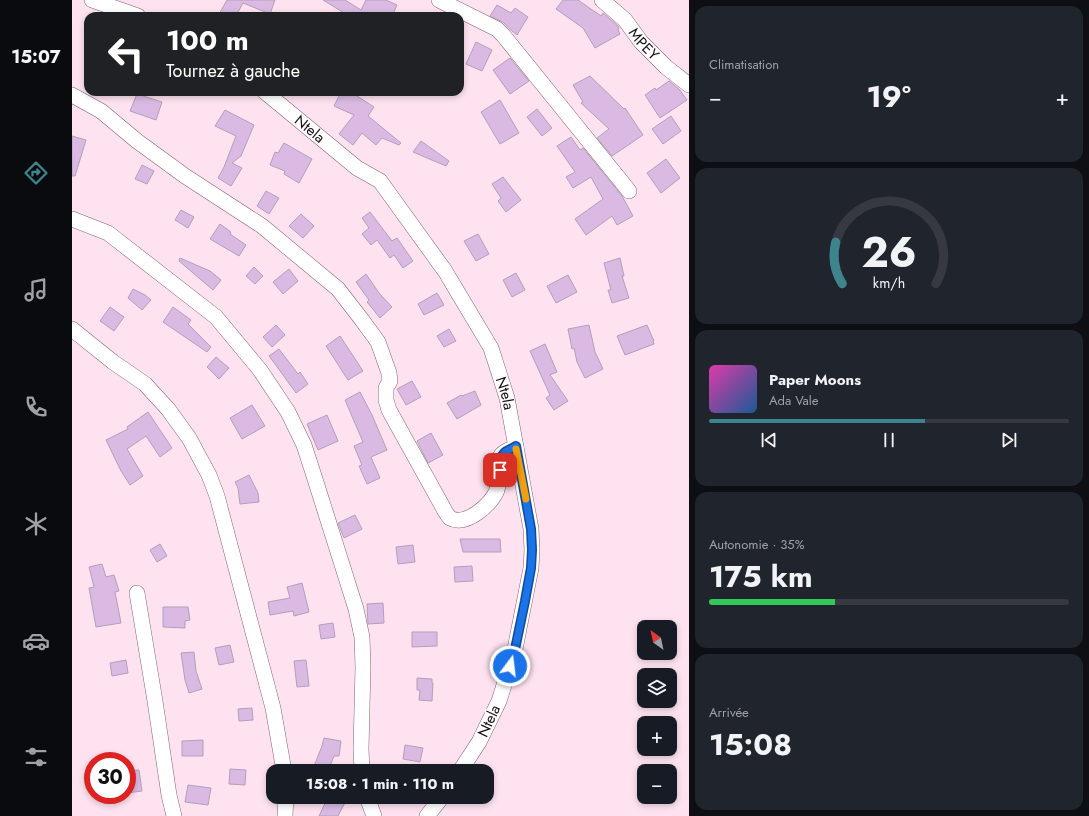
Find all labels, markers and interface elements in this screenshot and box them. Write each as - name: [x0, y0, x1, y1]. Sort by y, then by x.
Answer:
- text: 100 m: [166, 20, 249, 61]
- street label: MPEY: [623, 23, 665, 66]
- icon: left: [100, 28, 152, 80]
- text: 15:07: [11, 44, 61, 70]
- text: Climatisation: [709, 55, 779, 74]
- text: Tournez à gauche: [166, 58, 300, 84]
- text: 19°: [867, 75, 911, 118]
- text: −: [709, 81, 722, 113]
- text: +: [1055, 81, 1069, 113]
- street label: Ntela: [290, 110, 330, 148]
- icon: directions: [22, 159, 50, 187]
- text: 26: [861, 222, 917, 283]
- text: km/h: [873, 273, 905, 293]
- icon: music: [22, 276, 50, 304]
- text: Paper Moons: [769, 369, 861, 391]
- street label: Ntela: [490, 374, 520, 412]
- text: Ada Vale: [769, 391, 818, 410]
- icon: phone: [22, 393, 50, 421]
- icon: previous: [758, 429, 780, 451]
- icon: pause: [878, 429, 900, 451]
- icon: next: [998, 429, 1020, 451]
- pin: [483, 453, 517, 487]
- icon: arrive: [489, 459, 511, 481]
- icon: climate: [22, 510, 50, 538]
- text: Autonomie · 35%: [709, 535, 804, 554]
- text: 175 km: [709, 555, 813, 598]
- north arrow: [637, 620, 677, 660]
- map controls: [637, 620, 677, 804]
- icon: car: [22, 627, 50, 655]
- position arrow: [489, 645, 531, 687]
- button: layers: [637, 668, 677, 708]
- street label: Ntela: [472, 701, 506, 741]
- text: Arrivée: [709, 703, 749, 722]
- button: +: [637, 716, 677, 756]
- text: 15:08: [709, 723, 792, 766]
- icon: filters: [22, 743, 50, 771]
- speed limit sign: 30: [84, 752, 136, 804]
- button: −: [637, 764, 677, 804]
- text: 15:08 · 1 min · 110 m: [306, 773, 454, 795]

